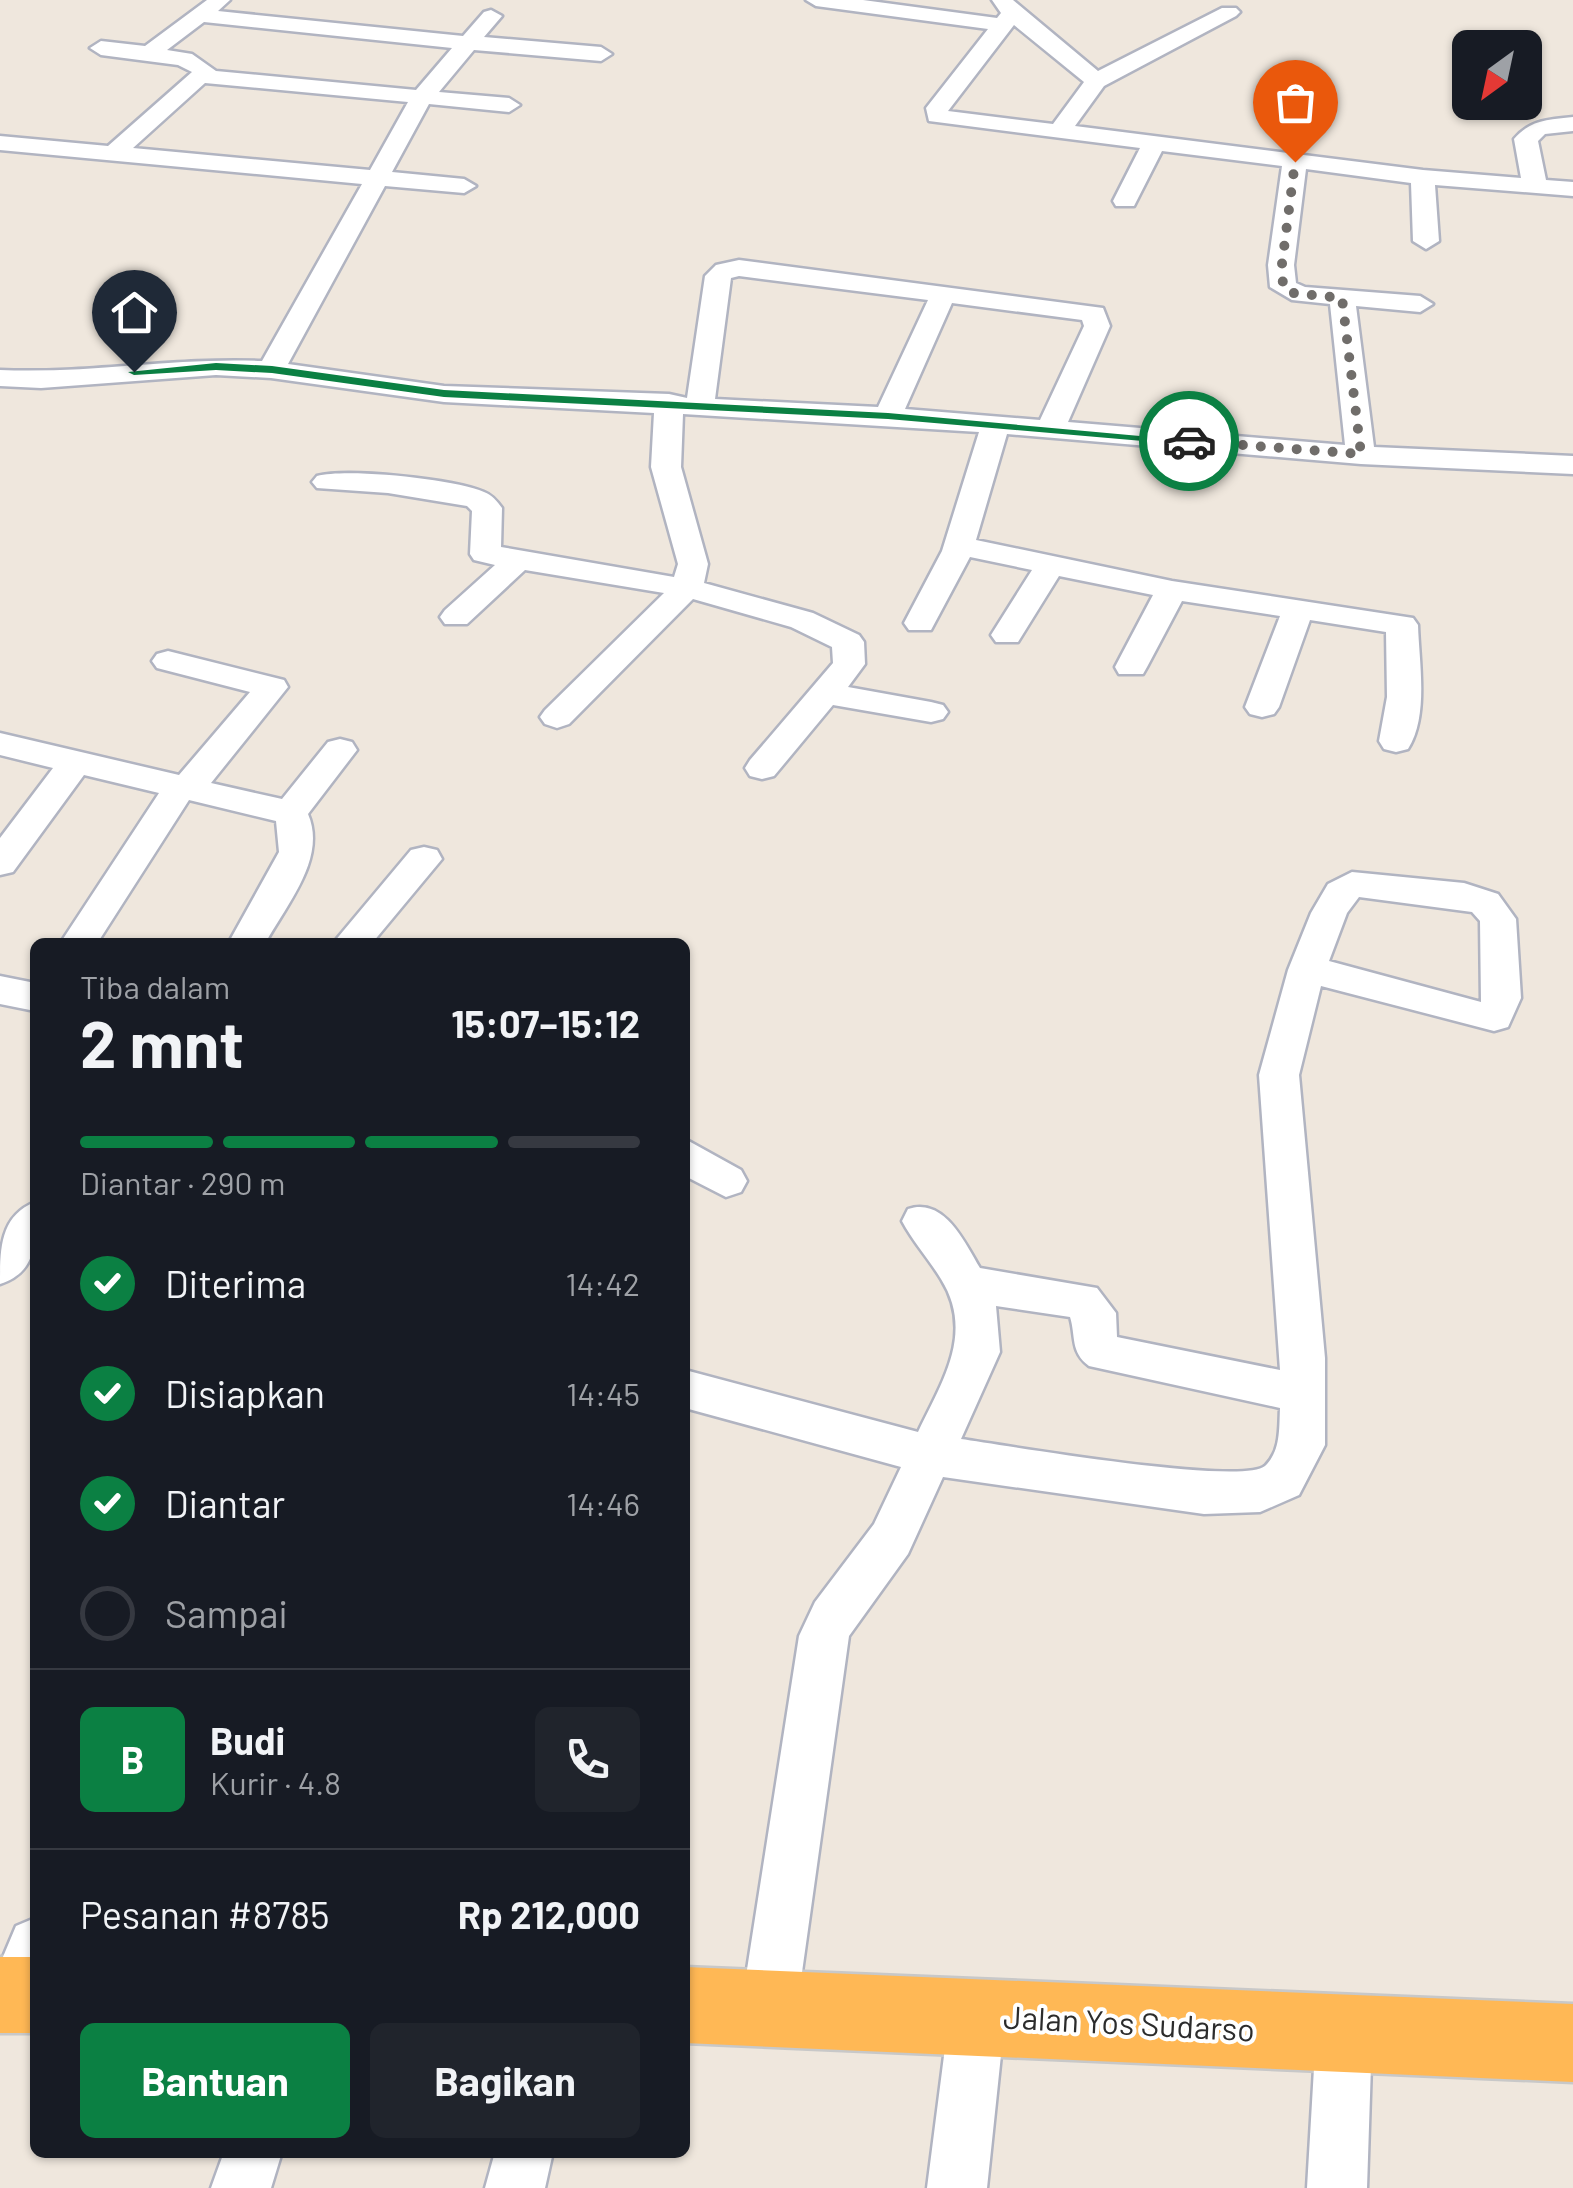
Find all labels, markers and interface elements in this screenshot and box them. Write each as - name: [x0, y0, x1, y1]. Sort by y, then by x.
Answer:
- north arrow: [1452, 30, 1542, 120]
- map controls: [1452, 30, 1542, 120]
- pin: [1253, 60, 1338, 163]
- icon: bag: [1268, 75, 1323, 130]
- pin: [92, 270, 177, 373]
- icon: home: [107, 285, 162, 340]
- courier: [1139, 391, 1239, 491]
- icon: car: [1162, 414, 1217, 469]
- text: Tiba dalam: [80, 967, 230, 1005]
- text: 15:07–15:12: [451, 1000, 640, 1046]
- text: 2 mnt: [80, 1003, 244, 1081]
- text: Diantar · 290 m: [80, 1163, 285, 1201]
- icon: check: [80, 1256, 135, 1311]
- text: Diterima: [165, 1260, 306, 1306]
- text: 14:42: [566, 1264, 640, 1302]
- icon: check: [80, 1366, 135, 1421]
- text: Disiapkan: [165, 1370, 325, 1416]
- text: 14:45: [566, 1374, 640, 1412]
- icon: check: [80, 1476, 135, 1531]
- text: Diantar: [165, 1480, 285, 1526]
- text: 14:46: [566, 1484, 640, 1522]
- text: Sampai: [165, 1590, 288, 1636]
- button: phone: [535, 1707, 640, 1812]
- text: Budi: [210, 1717, 285, 1763]
- text: B: [121, 1736, 144, 1782]
- text: Kurir · 4.8: [210, 1763, 341, 1801]
- text: Pesanan #8785: [80, 1891, 330, 1937]
- text: Rp 212,000: [458, 1891, 640, 1937]
- street label: Jalan Yos Sudarso: [1002, 1996, 1256, 2048]
- button: Bantuan: [80, 2023, 350, 2138]
- button: Bagikan: [370, 2023, 640, 2138]

